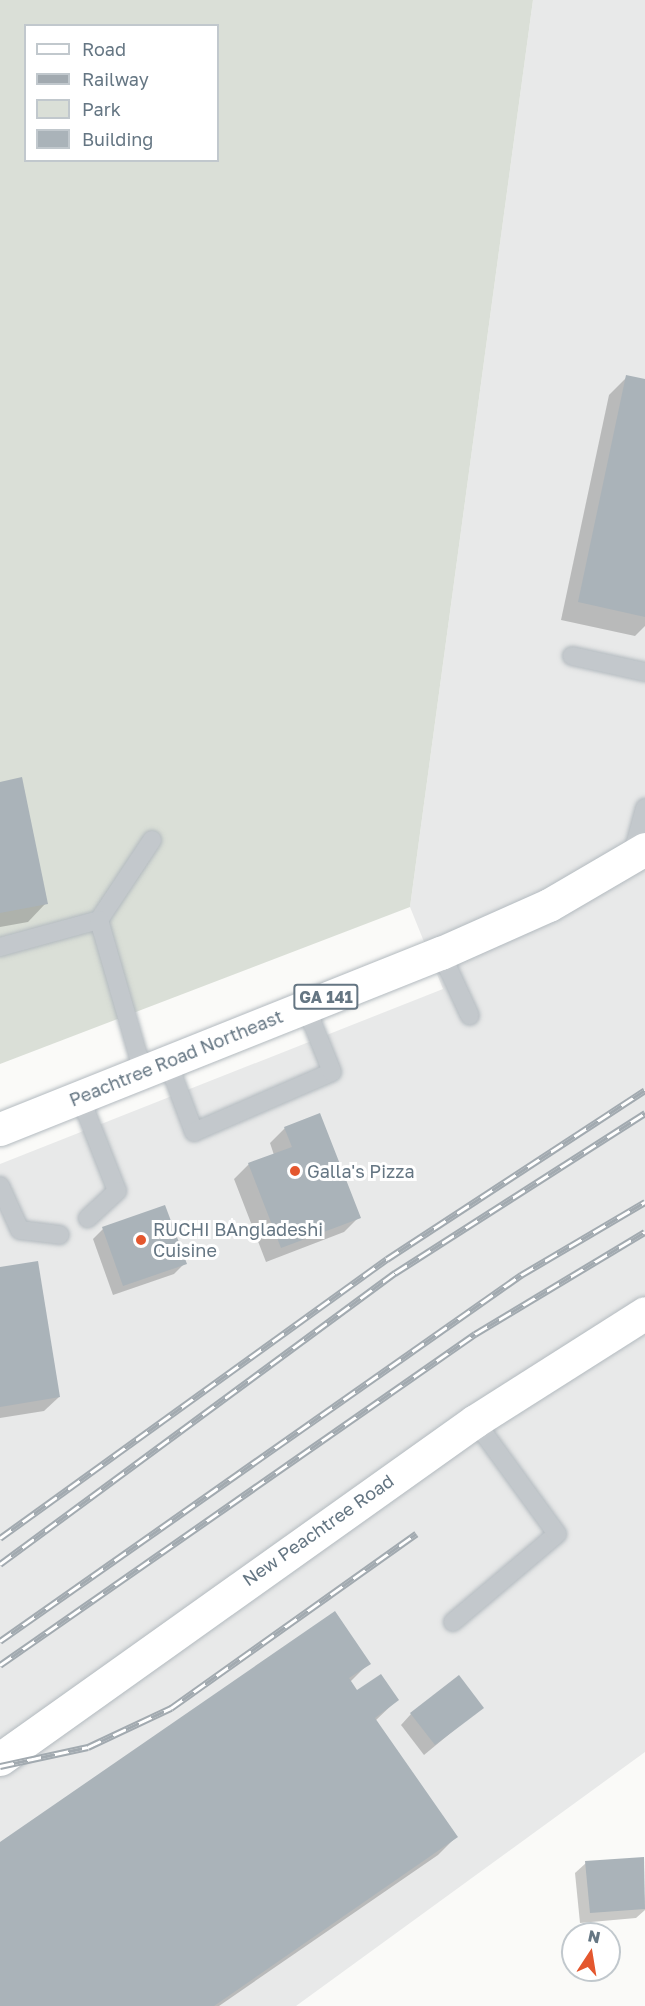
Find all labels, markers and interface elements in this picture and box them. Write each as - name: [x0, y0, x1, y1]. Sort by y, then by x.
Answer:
- legend: [24, 24, 219, 162]
- text: Road: [82, 38, 126, 60]
- text: Railway: [82, 68, 149, 90]
- text: Park: [82, 98, 121, 120]
- text: Building: [82, 128, 153, 150]
- road number: GA 141: [293, 984, 359, 1010]
- street label: Peachtree Road Northeast: [66, 1005, 286, 1111]
- place label: Galla's Pizza: [307, 1160, 415, 1182]
- marker: Galla's Pizza: [288, 1164, 302, 1178]
- place label: RUCHI BAngladeshi Cuisine: [153, 1219, 323, 1262]
- marker: RUCHI BAngladeshi Cuisine: [134, 1233, 148, 1247]
- street label: New Peachtree Road: [238, 1470, 398, 1590]
- north arrow: [561, 1922, 621, 1982]
- text: N: [586, 1925, 602, 1947]

